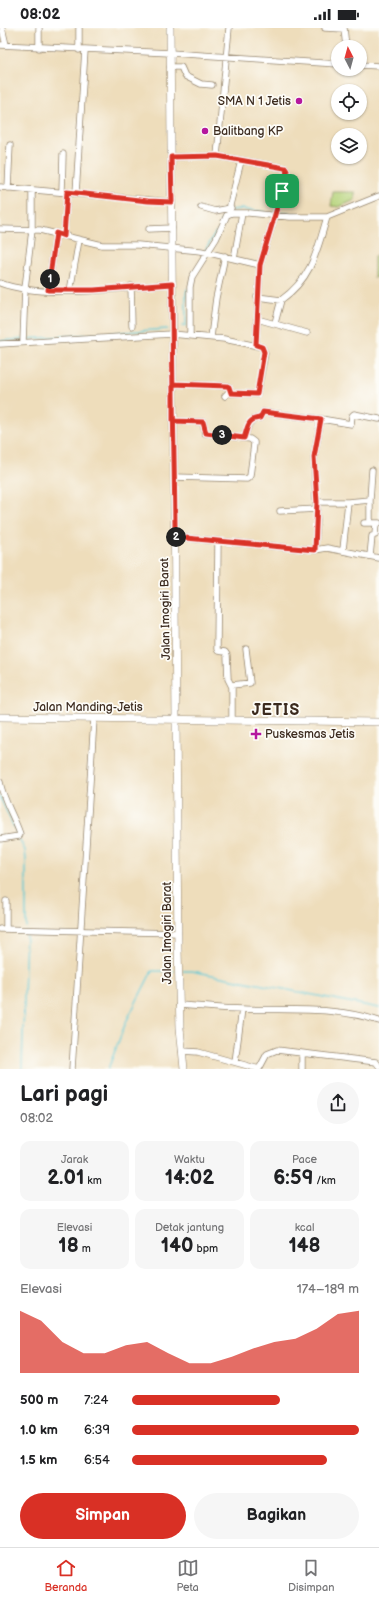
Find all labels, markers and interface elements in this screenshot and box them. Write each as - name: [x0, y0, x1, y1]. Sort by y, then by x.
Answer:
- text: 08:02: [20, 5, 60, 24]
- north arrow: [331, 40, 367, 76]
- map controls: [331, 40, 367, 164]
- button: locate: [331, 84, 367, 120]
- place label: SMA N 1 Jetis: [218, 94, 291, 109]
- marker: SMA N 1 Jetis: [294, 96, 304, 106]
- place label: Balitbang KP: [213, 124, 283, 139]
- marker: Balitbang KP: [200, 126, 210, 136]
- button: layers: [331, 128, 367, 164]
- pin: [265, 174, 299, 208]
- icon: arrive: [271, 180, 293, 202]
- pin: 1: [40, 269, 60, 289]
- text: 1: [48, 272, 52, 285]
- pin: 3: [212, 425, 232, 445]
- text: 3: [219, 428, 225, 441]
- pin: 2: [166, 527, 186, 547]
- text: 2: [173, 530, 179, 543]
- street label: Jalan Imogiri Barat: [157, 557, 174, 660]
- street label: Jalan Manding-Jetis: [33, 700, 143, 715]
- district label: JETIS: [252, 701, 300, 720]
- place label: Puskesmas Jetis: [265, 727, 355, 742]
- marker: Puskesmas Jetis: [250, 728, 262, 740]
- street label: Jalan Imogiri Barat: [160, 882, 175, 984]
- text: Lari pagi: [20, 1081, 108, 1108]
- button: share: [317, 1082, 359, 1124]
- text: 08:02: [20, 1110, 53, 1126]
- text: Jarak: [61, 1153, 88, 1166]
- text: Waktu: [174, 1153, 205, 1166]
- text: Pace: [292, 1153, 317, 1166]
- text: 2.01: [47, 1166, 84, 1190]
- text: 14:02: [165, 1166, 214, 1190]
- text: 6:59: [273, 1166, 313, 1190]
- text: km: [84, 1174, 102, 1187]
- text: /km: [313, 1174, 336, 1187]
- text: Elevasi: [57, 1221, 92, 1234]
- text: Detak jantung: [155, 1221, 224, 1234]
- text: kcal: [295, 1221, 314, 1234]
- text: 18: [58, 1234, 79, 1258]
- text: 140: [161, 1234, 194, 1258]
- text: 148: [288, 1234, 321, 1258]
- text: m: [79, 1242, 91, 1255]
- text: bpm: [194, 1242, 218, 1255]
- text: Elevasi: [20, 1281, 62, 1297]
- text: 174–189 m: [297, 1281, 359, 1297]
- text: 500 m: [20, 1392, 58, 1408]
- text: 7:24: [84, 1392, 108, 1408]
- text: 1.0 km: [20, 1422, 58, 1438]
- text: 6:39: [84, 1422, 110, 1438]
- text: 1.5 km: [20, 1452, 57, 1468]
- text: 6:54: [84, 1452, 110, 1468]
- button: Simpan: [20, 1493, 186, 1539]
- button: Bagikan: [194, 1493, 359, 1539]
- tab: Beranda: [45, 1557, 87, 1594]
- tab: Peta: [176, 1557, 199, 1594]
- tab: Disimpan: [288, 1557, 334, 1594]

